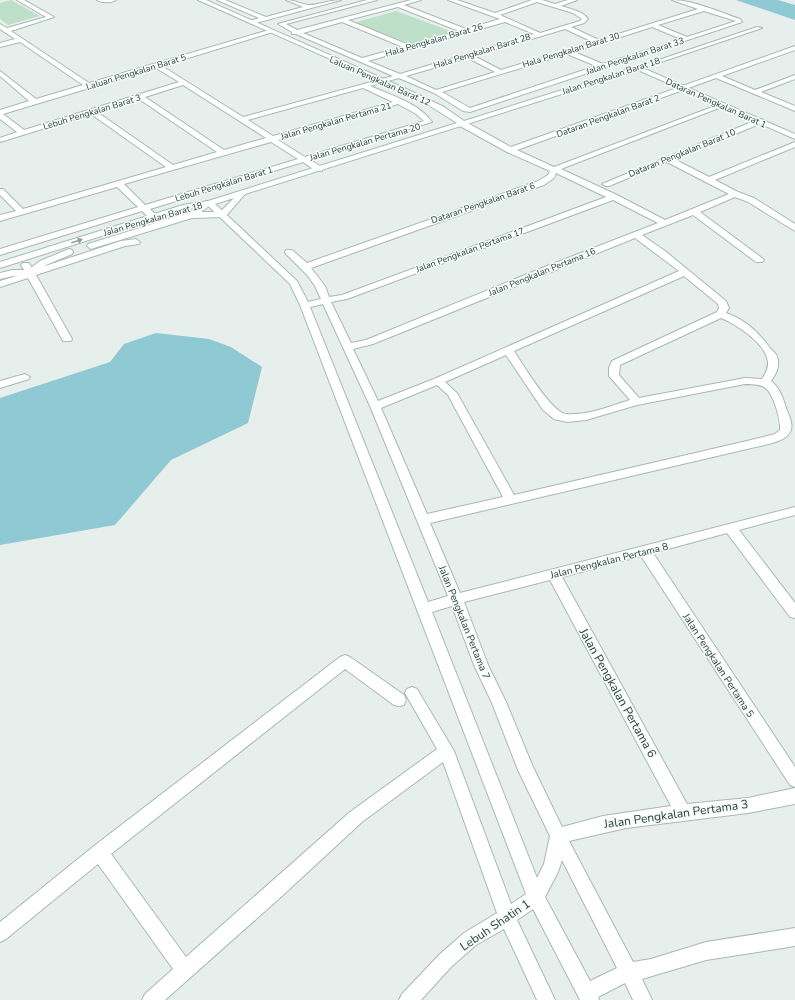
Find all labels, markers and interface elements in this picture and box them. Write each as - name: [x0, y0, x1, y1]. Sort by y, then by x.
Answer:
- street label: Hala Pengkalan Barat 26: [384, 20, 484, 60]
- street label: Hala Pengkalan Barat 30: [521, 29, 621, 71]
- street label: Hala Pengkalan Barat 28: [432, 30, 532, 72]
- street label: Jalan Pengkalan Barat 33: [584, 34, 686, 78]
- street label: Laluan Pengkalan Barat 5: [85, 51, 187, 93]
- street label: Laluan Pengkalan Barat 12: [328, 53, 432, 109]
- street label: Jalan Pengkalan Barat 18: [560, 54, 662, 98]
- street label: Dataran Pengkalan Barat 1: [664, 75, 768, 131]
- street label: Lebuh Pengkalan Barat 3: [42, 91, 142, 133]
- street label: Dataran Pengkalan Barat 2: [555, 92, 661, 140]
- street label: Jalan Pengkalan Pertama 21: [278, 99, 393, 143]
- street label: Jalan Pengkalan Pertama 20: [307, 120, 422, 164]
- street label: Dataran Pengkalan Barat 10: [627, 126, 737, 180]
- street label: Lebuh Pengkalan Barat 1: [174, 163, 274, 205]
- street label: Dataran Pengkalan Barat 6: [429, 180, 537, 226]
- street label: Jalan Pengkalan Barat 18: [101, 199, 204, 239]
- street label: Jalan Pengkalan Pertama 17: [413, 225, 526, 276]
- one-way arrow: [72, 238, 84, 244]
- street label: Jalan Pengkalan Pertama 16: [486, 245, 597, 299]
- street label: Jalan Pengkalan Pertama 8: [548, 540, 670, 583]
- street label: Jalan Pengkalan Pertama 7: [434, 563, 493, 681]
- street label: Jalan Pengkalan Pertama 5: [679, 610, 757, 720]
- street label: Jalan Pengkalan Pertama 6: [575, 625, 660, 761]
- street label: Jalan Pengkalan Pertama 3: [602, 796, 749, 832]
- street label: Lebuh Shatin 1: [457, 896, 533, 954]

